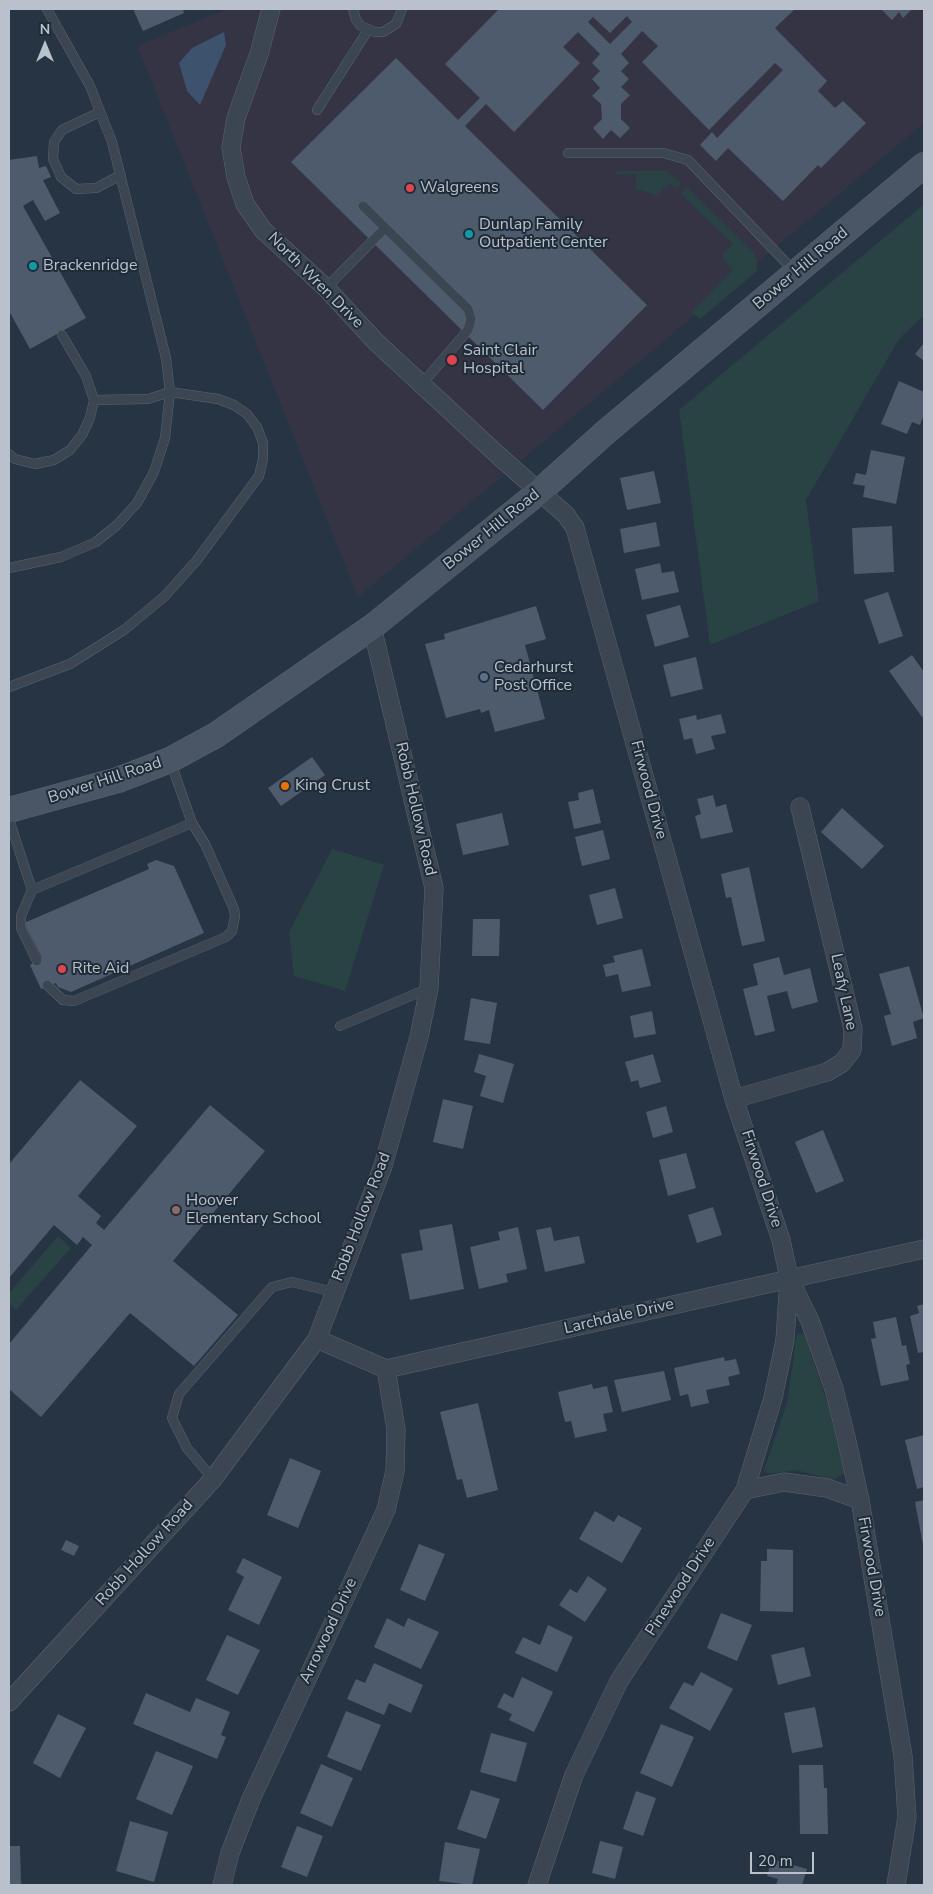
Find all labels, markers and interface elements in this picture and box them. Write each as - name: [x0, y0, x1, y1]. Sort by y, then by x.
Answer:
- north arrow: [20, 20, 70, 70]
- text: N: [40, 20, 50, 39]
- place label: Walgreens: [420, 178, 499, 198]
- marker: Walgreens: [404, 182, 416, 194]
- place label: Dunlap Family Outpatient Center: [479, 215, 608, 253]
- street label: Bower Hill Road: [750, 224, 852, 314]
- marker: Dunlap Family Outpatient Center: [463, 228, 475, 240]
- street label: North Wren Drive: [263, 229, 367, 333]
- place label: Brackenridge: [43, 256, 137, 276]
- marker: Brackenridge: [27, 260, 39, 272]
- place label: Saint Clair Hospital: [463, 341, 537, 379]
- marker: Saint Clair Hospital: [445, 353, 459, 367]
- street label: Bower Hill Road: [440, 485, 544, 575]
- place label: Cedarhurst Post Office: [494, 658, 573, 696]
- marker: Cedarhurst Post Office: [478, 671, 490, 683]
- street label: Firwood Drive: [626, 739, 670, 841]
- street label: Robb Hollow Road: [390, 740, 440, 878]
- street label: Bower Hill Road: [46, 754, 164, 808]
- place label: King Crust: [295, 776, 370, 796]
- marker: King Crust: [279, 780, 291, 792]
- street label: Leafy Lane: [826, 952, 860, 1032]
- place label: Rite Aid: [72, 959, 129, 979]
- marker: Rite Aid: [56, 963, 68, 975]
- street label: Firwood Drive: [736, 1128, 786, 1230]
- street label: Robb Hollow Road: [329, 1150, 395, 1284]
- place label: Hoover Elementary School: [186, 1191, 321, 1229]
- marker: Hoover Elementary School: [170, 1204, 182, 1216]
- street label: Larchdale Drive: [562, 1295, 676, 1339]
- street label: Robb Hollow Road: [92, 1496, 198, 1610]
- street label: Firwood Drive: [853, 1515, 889, 1619]
- street label: Pinewood Drive: [642, 1534, 720, 1640]
- street label: Arrowood Drive: [296, 1575, 362, 1687]
- scale bar: [753, 1842, 817, 1874]
- text: 20 m: [758, 1851, 793, 1871]

